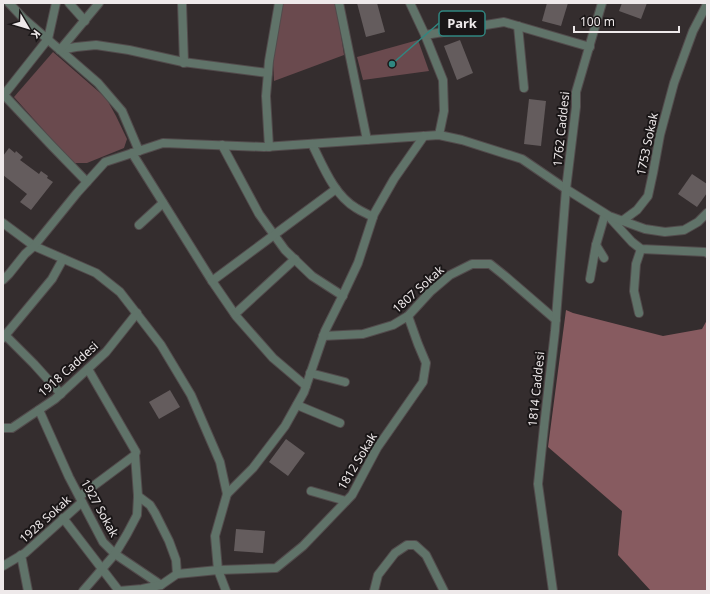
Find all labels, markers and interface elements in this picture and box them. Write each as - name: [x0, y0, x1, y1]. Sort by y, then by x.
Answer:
- north arrow: [8, 8, 48, 48]
- scale bar: [574, 8, 679, 34]
- callout: Park: [439, 11, 485, 36]
- text: 100 m: [580, 13, 615, 30]
- text: Park: [447, 14, 478, 32]
- text: K: [28, 27, 44, 43]
- street label: 1762 Caddesi: [549, 91, 573, 167]
- street label: 1753 Sokak: [632, 110, 662, 177]
- street label: 1807 Sokak: [389, 261, 448, 317]
- street label: 1918 Caddesi: [34, 338, 102, 400]
- street label: 1814 Caddesi: [524, 351, 548, 427]
- street label: 1812 Sokak: [333, 429, 381, 493]
- street label: 1927 Sokak: [77, 476, 123, 541]
- street label: 1928 Sokak: [16, 491, 75, 547]

